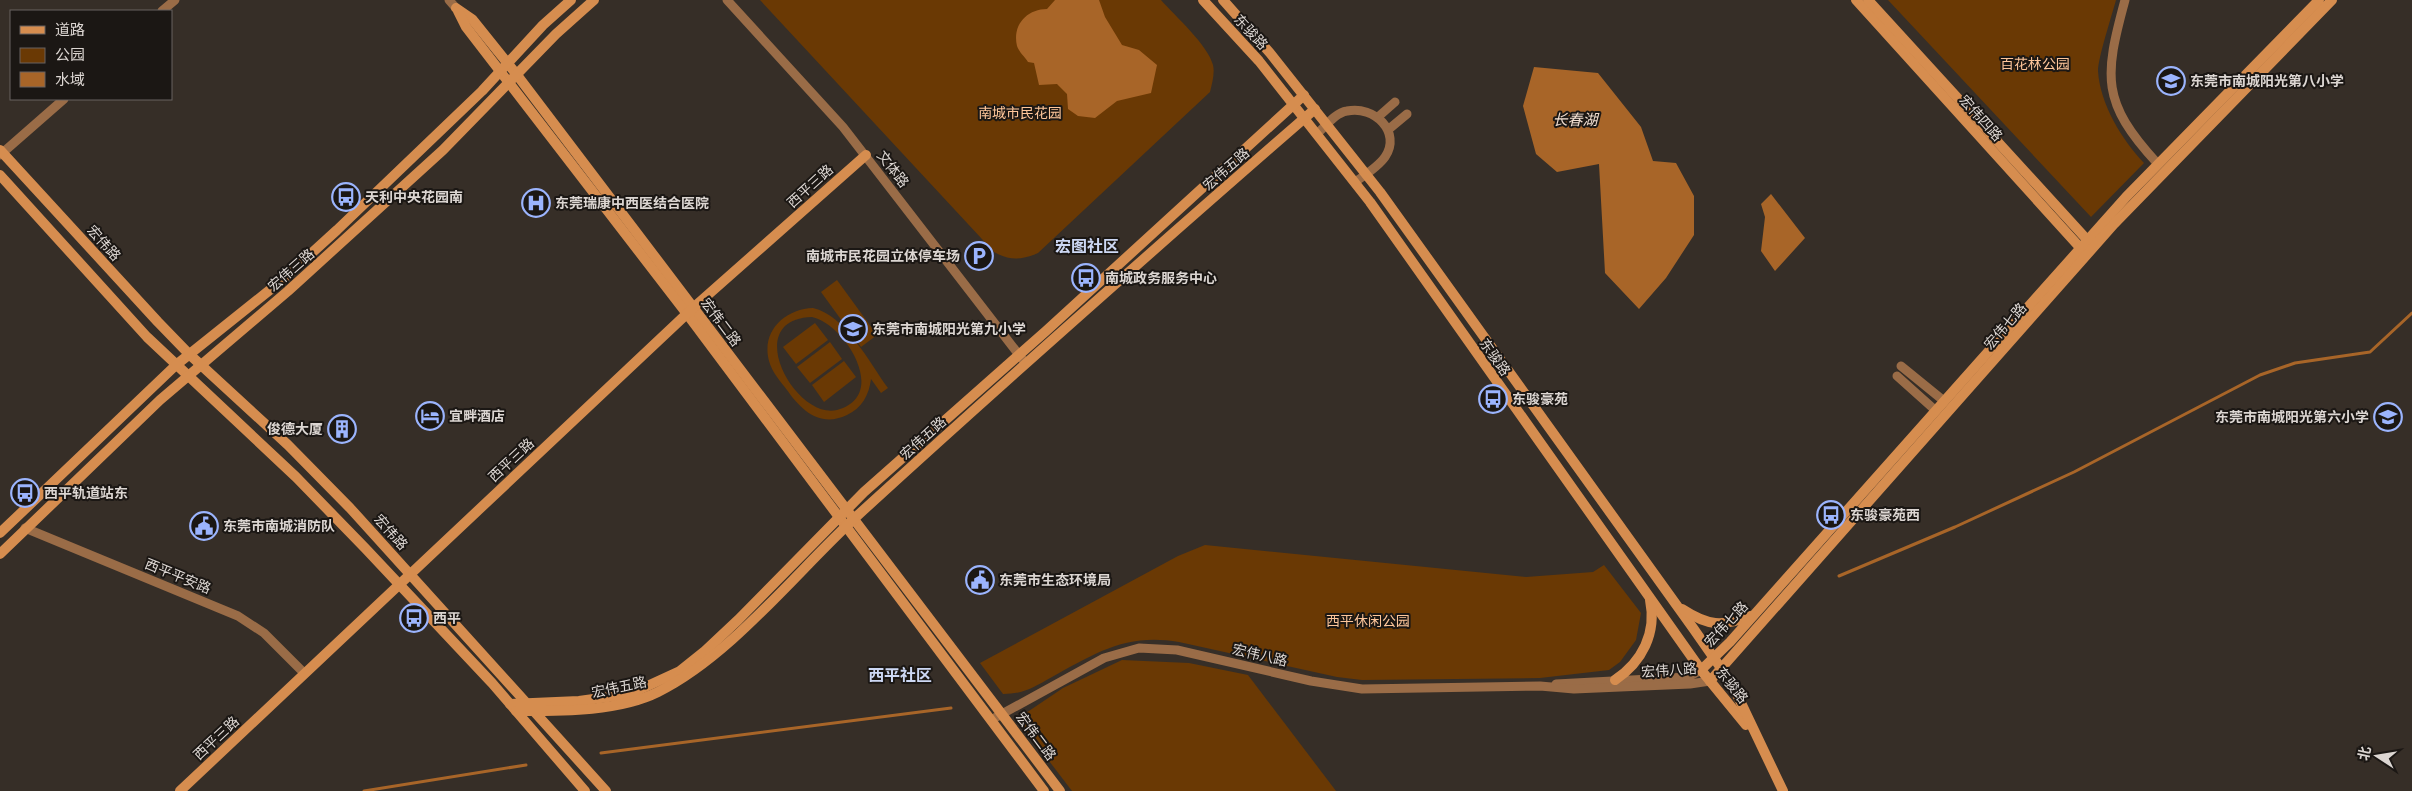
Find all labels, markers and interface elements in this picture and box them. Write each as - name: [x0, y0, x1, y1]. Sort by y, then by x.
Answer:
- legend: [10, 10, 172, 100]
- street label: 东骏路: [1230, 11, 1272, 53]
- text: 道路: [55, 20, 85, 39]
- text: 公园: [55, 45, 85, 64]
- park label: 百花林公园: [2000, 55, 2070, 73]
- school or university icon: 东莞市南城阳光第八小学: [2156, 66, 2186, 96]
- text: 水域: [55, 70, 85, 89]
- place label: 东莞市南城阳光第八小学: [2190, 72, 2344, 90]
- street label: 宏伟四路: [1956, 91, 2006, 145]
- park label: 南城市民花园: [978, 104, 1062, 122]
- water label: 长春湖: [1552, 110, 1599, 129]
- street label: 宏伟五路: [1199, 144, 1253, 194]
- street label: 文体路: [873, 147, 913, 191]
- street label: 西平三路: [783, 161, 837, 211]
- bus stop icon: 天利中央花园南: [331, 182, 361, 212]
- place label: 天利中央花园南: [365, 188, 463, 206]
- hospital icon: 东莞瑞康中西医结合医院: [521, 188, 551, 218]
- place label: 东莞瑞康中西医结合医院: [555, 194, 709, 212]
- street label: 宏伟路: [83, 221, 125, 265]
- district label: 宏图社区: [1055, 237, 1119, 256]
- parking icon: 南城市民花园立体停车场: [964, 241, 994, 271]
- street label: 宏伟三路: [264, 245, 318, 295]
- place label: 南城市民花园立体停车场: [806, 247, 960, 265]
- bus stop icon: 南城政务服务中心: [1071, 263, 1101, 293]
- place label: 南城政务服务中心: [1105, 269, 1217, 287]
- street label: 宏伟二路: [697, 294, 745, 350]
- street label: 宏伟七路: [1980, 299, 2030, 353]
- school or university icon: 东莞市南城阳光第九小学: [838, 314, 868, 344]
- place label: 东莞市南城阳光第九小学: [872, 320, 1026, 338]
- street label: 东骏路: [1476, 335, 1514, 379]
- bus stop icon: 东骏豪苑: [1478, 384, 1508, 414]
- place label: 东骏豪苑: [1512, 390, 1568, 408]
- hotel icon: 宜畔酒店: [415, 401, 445, 431]
- school or university icon: 东莞市南城阳光第六小学: [2373, 402, 2403, 432]
- place label: 宜畔酒店: [449, 407, 505, 425]
- place label: 东莞市南城阳光第六小学: [2215, 408, 2369, 426]
- street label: 宏伟五路: [896, 413, 950, 463]
- building icon: 俊德大厦: [327, 414, 357, 444]
- place label: 俊德大厦: [267, 420, 323, 438]
- street label: 西平三路: [484, 434, 538, 486]
- bus stop icon: 西平轨道站东: [10, 478, 40, 508]
- place label: 西平轨道站东: [44, 484, 128, 502]
- bus stop icon: 东骏豪苑西: [1816, 500, 1846, 530]
- place label: 东骏豪苑西: [1850, 506, 1920, 524]
- street label: 宏伟路: [370, 510, 412, 554]
- public building icon: 东莞市南城消防队: [189, 511, 219, 541]
- place label: 东莞市南城消防队: [223, 517, 335, 535]
- street label: 西平平安路: [142, 555, 214, 597]
- public building icon: 东莞市生态环境局: [965, 565, 995, 595]
- place label: 东莞市生态环境局: [999, 571, 1111, 589]
- street label: 宏伟七路: [1700, 597, 1752, 651]
- bus stop icon: 西平: [399, 603, 429, 633]
- place label: 西平: [433, 609, 461, 627]
- park label: 西平休闲公园: [1326, 612, 1410, 630]
- street label: 宏伟八路: [1231, 640, 1289, 670]
- street label: 宏伟八路: [1640, 659, 1698, 681]
- street label: 东骏路: [1712, 663, 1752, 707]
- district label: 西平社区: [868, 666, 932, 685]
- street label: 宏伟五路: [590, 672, 648, 702]
- street label: 宏伟二路: [1012, 708, 1060, 764]
- street label: 西平三路: [189, 712, 243, 764]
- north arrow: [2352, 731, 2402, 781]
- text: 北: [2354, 745, 2375, 762]

